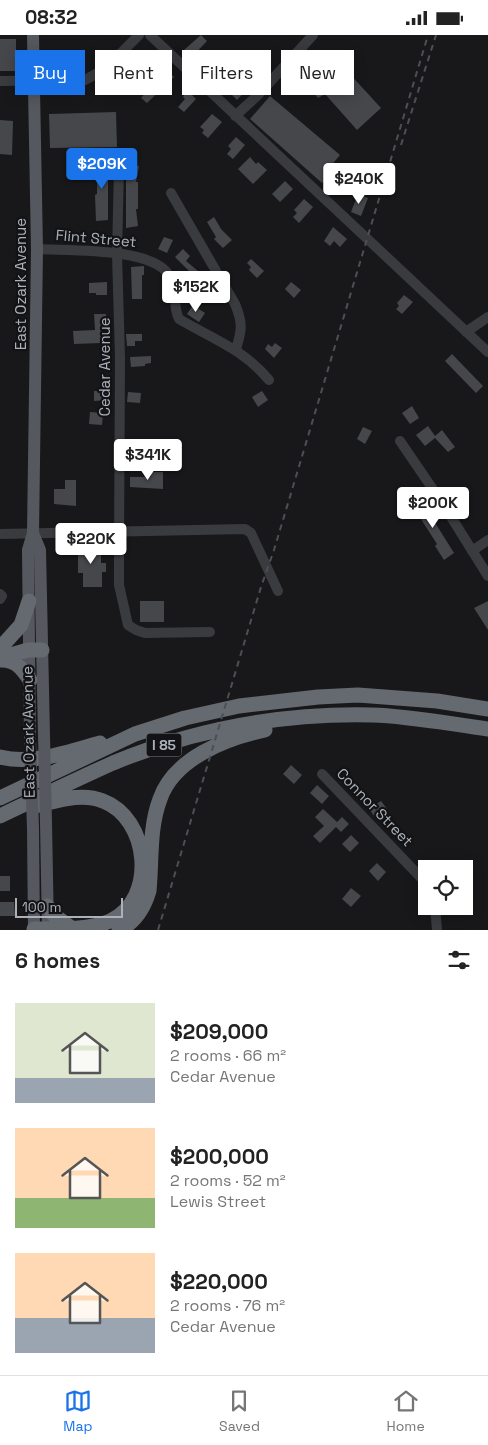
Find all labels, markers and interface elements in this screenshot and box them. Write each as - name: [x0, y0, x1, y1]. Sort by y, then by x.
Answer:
- text: 08:32: [25, 5, 77, 30]
- chip: Buy: [15, 50, 85, 95]
- chip: Rent: [95, 50, 172, 95]
- chip: Filters: [182, 50, 271, 95]
- chip: New: [281, 50, 354, 95]
- pin: $209K: [67, 147, 137, 190]
- text: $209K: [77, 153, 127, 174]
- pin: $240K: [324, 163, 394, 205]
- text: $240K: [334, 168, 384, 189]
- street label: East Ozark Avenue: [11, 218, 30, 350]
- street label: Flint Street: [55, 225, 137, 251]
- pin: $152K: [161, 271, 231, 313]
- text: $152K: [173, 276, 219, 297]
- street label: Cedar Avenue: [95, 317, 114, 417]
- pin: $341K: [113, 439, 183, 481]
- text: $341K: [125, 444, 171, 465]
- pin: $200K: [398, 487, 468, 529]
- text: $200K: [408, 492, 458, 513]
- pin: $220K: [56, 523, 126, 565]
- text: $220K: [66, 528, 116, 549]
- street label: East Ozark Avenue: [17, 666, 39, 798]
- road number: I 85: [146, 733, 182, 757]
- street label: Connor Street: [333, 764, 417, 850]
- map controls: [418, 860, 473, 915]
- button: locate: [418, 860, 473, 915]
- scale bar: [15, 895, 122, 918]
- text: 100 m: [22, 898, 61, 916]
- icon: filters: [445, 946, 473, 974]
- text: 6 homes: [15, 947, 100, 974]
- text: $209,000: [170, 1018, 268, 1045]
- icon: home: [55, 1023, 115, 1083]
- text: 2 rooms · 66 m²: [170, 1045, 286, 1066]
- text: Cedar Avenue: [170, 1066, 276, 1087]
- text: $200,000: [170, 1143, 269, 1170]
- icon: home: [55, 1148, 115, 1208]
- text: 2 rooms · 52 m²: [170, 1170, 286, 1191]
- text: Lewis Street: [170, 1191, 266, 1212]
- text: $220,000: [170, 1268, 268, 1295]
- icon: home: [55, 1273, 115, 1333]
- text: 2 rooms · 76 m²: [170, 1295, 285, 1316]
- text: Cedar Avenue: [170, 1316, 276, 1337]
- tab: Map: [63, 1387, 92, 1435]
- tab: Saved: [219, 1387, 260, 1435]
- tab: Home: [387, 1387, 425, 1435]

